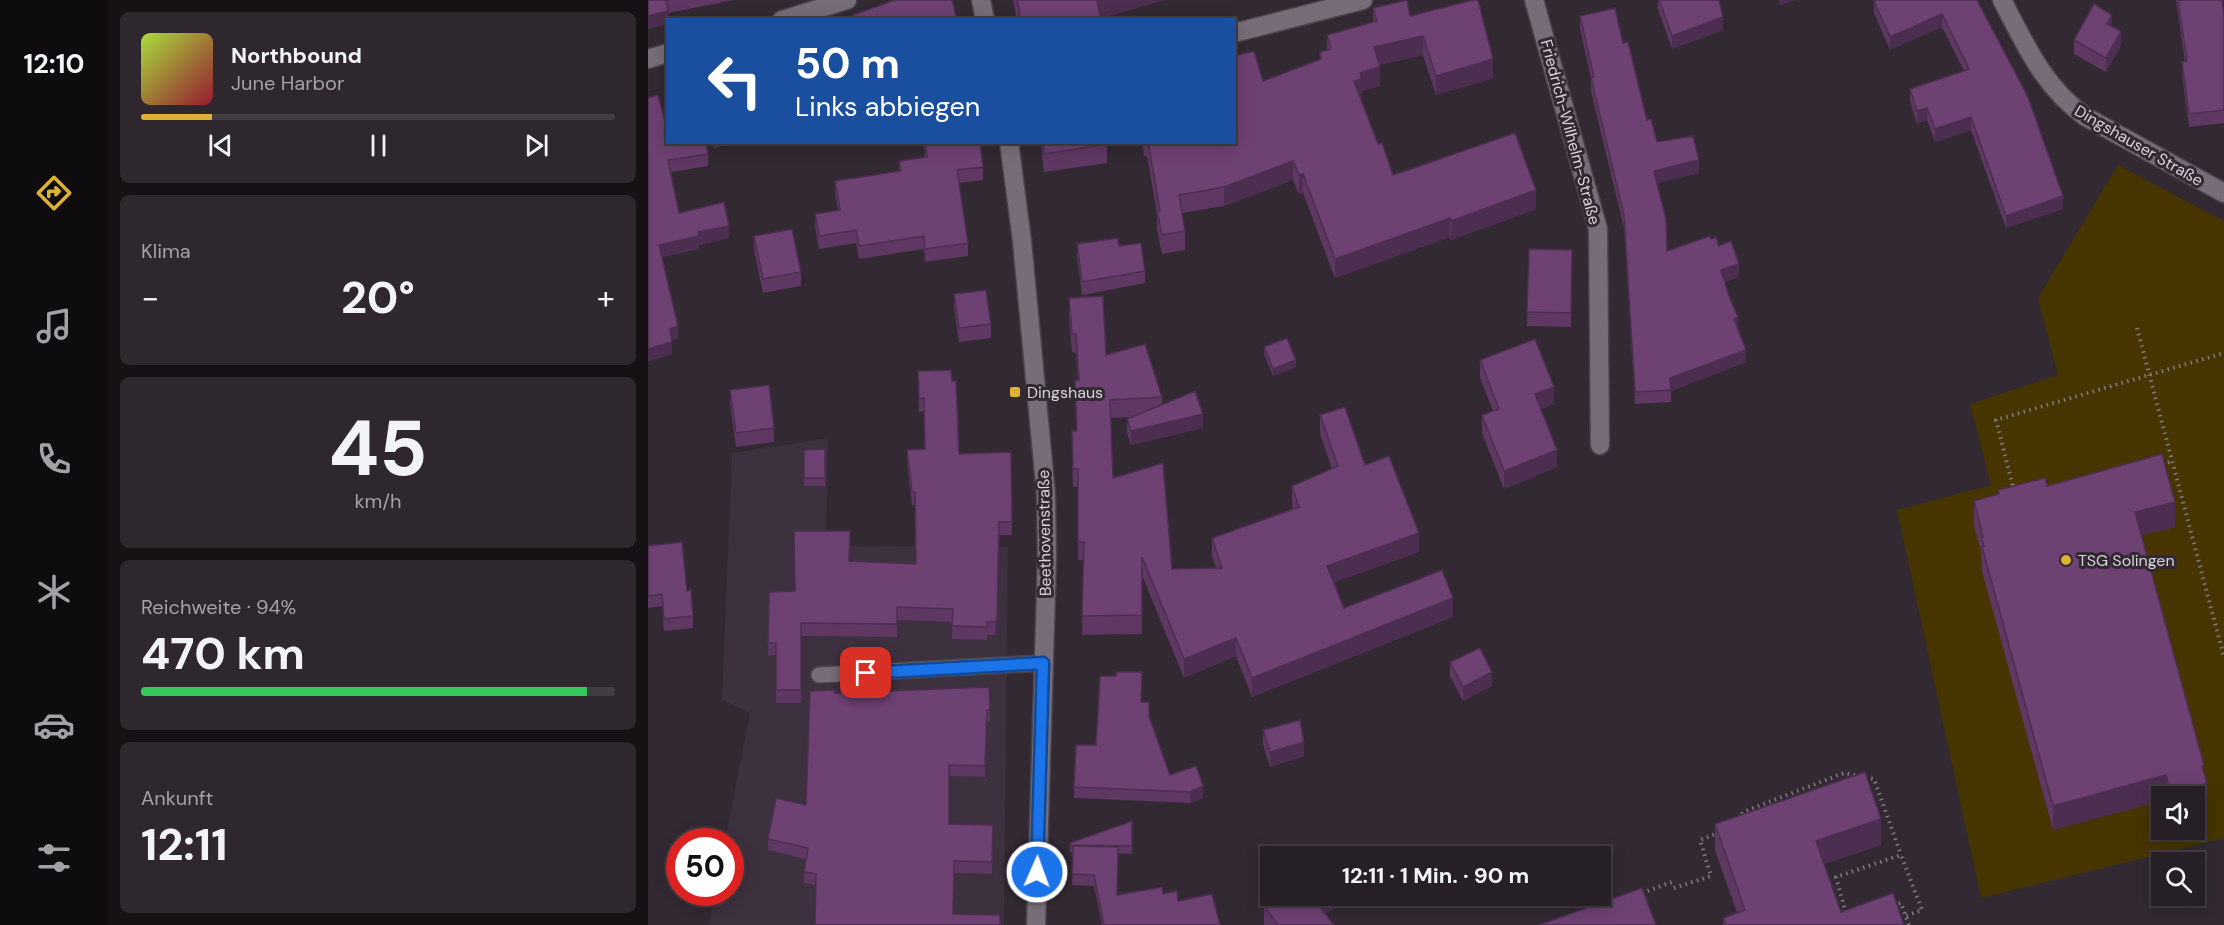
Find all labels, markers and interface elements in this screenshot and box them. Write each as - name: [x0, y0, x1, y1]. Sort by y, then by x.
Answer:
- text: 50 m: [795, 36, 900, 91]
- street label: Friedrich-Wilhelm-Straße: [1536, 37, 1605, 227]
- text: Northbound: [231, 41, 362, 70]
- icon: left: [696, 42, 774, 120]
- text: 12:10: [23, 46, 85, 81]
- text: June Harbor: [231, 70, 344, 96]
- text: Links abbiegen: [795, 89, 980, 124]
- street label: Dingshauser Straße: [2071, 100, 2207, 191]
- icon: previous: [204, 129, 237, 162]
- icon: pause: [362, 129, 395, 162]
- icon: next: [520, 129, 553, 162]
- icon: directions: [33, 172, 75, 214]
- text: Klima: [141, 238, 191, 264]
- text: 20°: [341, 268, 415, 327]
- text: −: [141, 276, 159, 319]
- text: +: [597, 276, 615, 319]
- icon: music: [33, 305, 75, 347]
- place label: Dingshaus: [1027, 382, 1103, 403]
- marker: Dingshaus: [1008, 385, 1022, 399]
- text: 45: [328, 398, 428, 499]
- icon: phone: [33, 438, 75, 480]
- street label: Beethovenstraße: [1033, 470, 1056, 596]
- text: km/h: [354, 488, 402, 514]
- place label: TSG Solingen: [2078, 550, 2175, 571]
- marker: TSG Solingen: [2059, 553, 2073, 567]
- icon: climate: [33, 571, 75, 613]
- text: Reichweite · 94%: [141, 594, 296, 620]
- text: 470 km: [141, 624, 305, 683]
- pin: [840, 647, 891, 698]
- icon: arrive: [849, 656, 882, 689]
- icon: car: [33, 704, 75, 746]
- text: Ankunft: [141, 785, 213, 811]
- map controls: [2151, 786, 2205, 906]
- button: sound: [2151, 786, 2205, 840]
- text: 12:11: [141, 815, 228, 874]
- speed limit sign: 50: [666, 828, 744, 906]
- icon: filters: [33, 837, 75, 879]
- position arrow: [1005, 840, 1069, 904]
- button: search: [2151, 852, 2205, 906]
- text: 12:11 · 1 Min. · 90 m: [1342, 861, 1529, 890]

